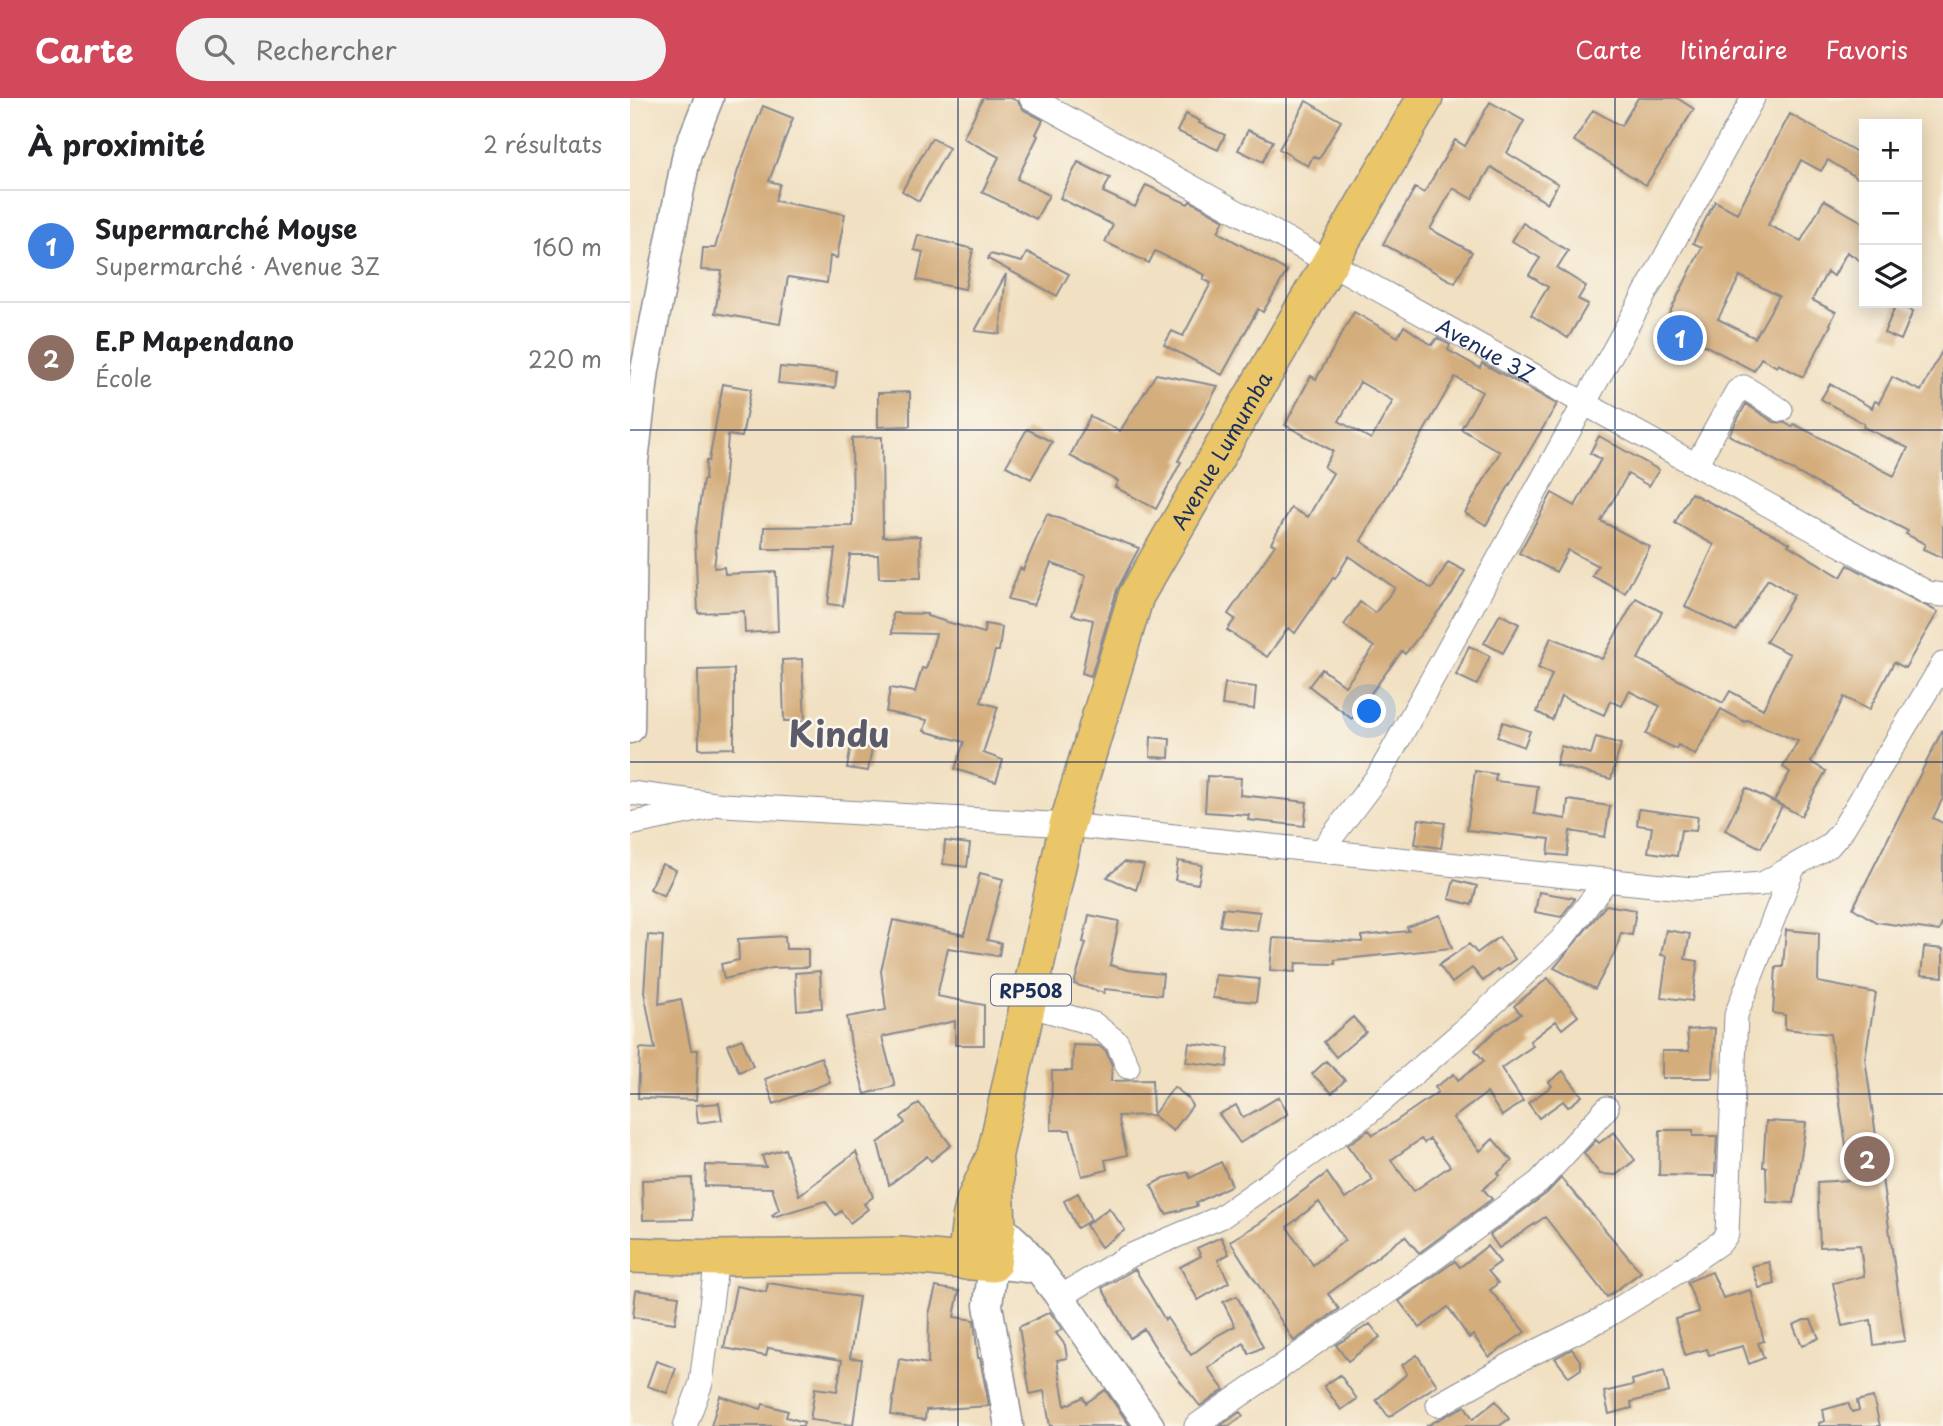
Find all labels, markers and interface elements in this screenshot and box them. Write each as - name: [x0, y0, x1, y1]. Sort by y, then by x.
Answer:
- search box: [176, 18, 666, 81]
- text: Carte: [35, 24, 134, 74]
- icon: search: [200, 30, 238, 68]
- text: Rechercher: [256, 30, 397, 69]
- text: Carte: [1575, 31, 1642, 67]
- text: Itinéraire: [1680, 31, 1788, 67]
- text: Favoris: [1826, 31, 1908, 67]
- map controls: [1859, 119, 1922, 308]
- button: +: [1859, 119, 1922, 182]
- text: À proximité: [28, 121, 205, 166]
- text: 2 résultats: [483, 126, 602, 161]
- button: −: [1859, 182, 1922, 245]
- text: Supermarché Moyse: [95, 209, 357, 248]
- text: 1: [46, 229, 57, 264]
- text: 160 m: [533, 229, 602, 264]
- button: layers: [1859, 245, 1922, 308]
- text: Supermarché · Avenue 3Z: [95, 248, 380, 283]
- street label: Avenue 3Z: [1431, 309, 1541, 389]
- pin: 1: [1657, 312, 1703, 364]
- text: E.P Mapendano: [95, 321, 294, 360]
- text: 2: [43, 341, 59, 376]
- text: 220 m: [528, 341, 602, 376]
- text: École: [95, 360, 152, 395]
- street label: Avenue Lumumba: [1162, 365, 1279, 535]
- your location: [1352, 694, 1386, 728]
- district label: Kindu: [788, 706, 890, 759]
- road number: RP508: [991, 974, 1071, 1006]
- pin: 2: [1844, 1133, 1890, 1185]

